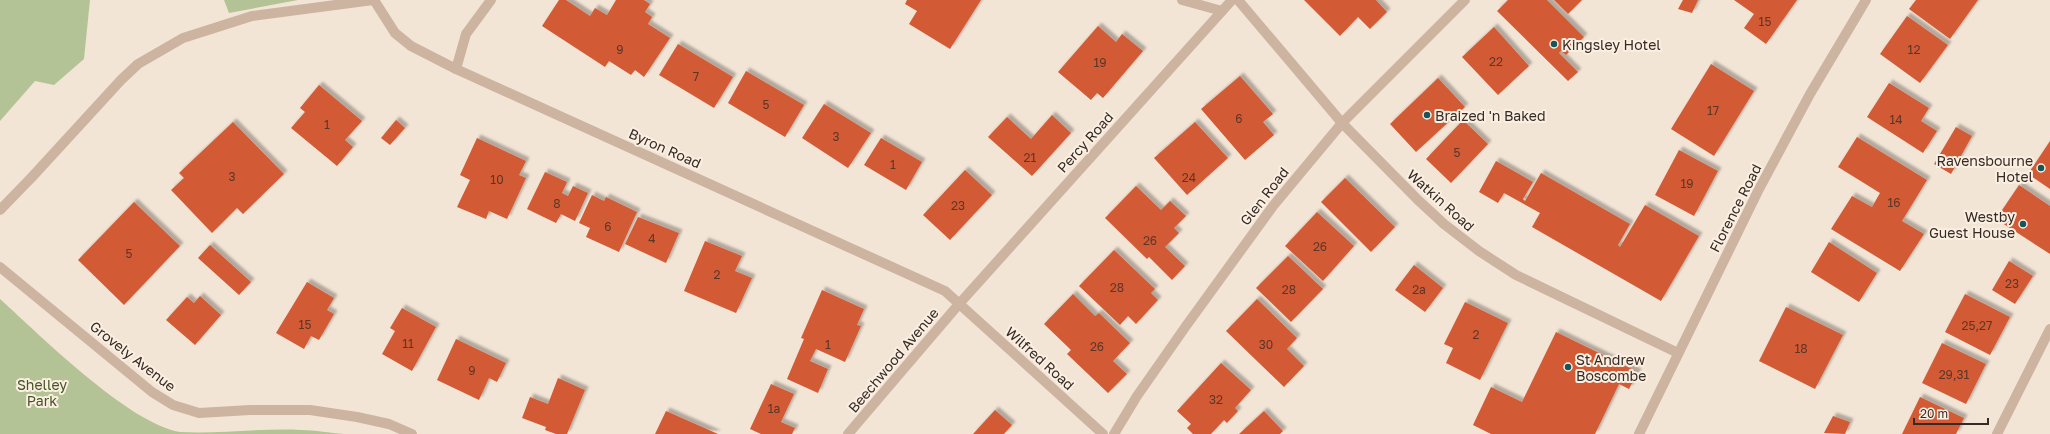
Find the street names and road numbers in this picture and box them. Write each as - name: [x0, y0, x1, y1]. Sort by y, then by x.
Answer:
- street label: Percy Road: [1053, 108, 1117, 176]
- street label: Byron Road: [626, 125, 704, 171]
- street label: Florence Road: [1705, 161, 1765, 255]
- street label: Glen Road: [1236, 164, 1292, 228]
- street label: Watkin Road: [1404, 165, 1478, 235]
- street label: Beechwood Avenue: [844, 304, 942, 416]
- street label: Grovely Avenue: [87, 317, 179, 395]
- street label: Wilfred Road: [1002, 323, 1078, 393]

